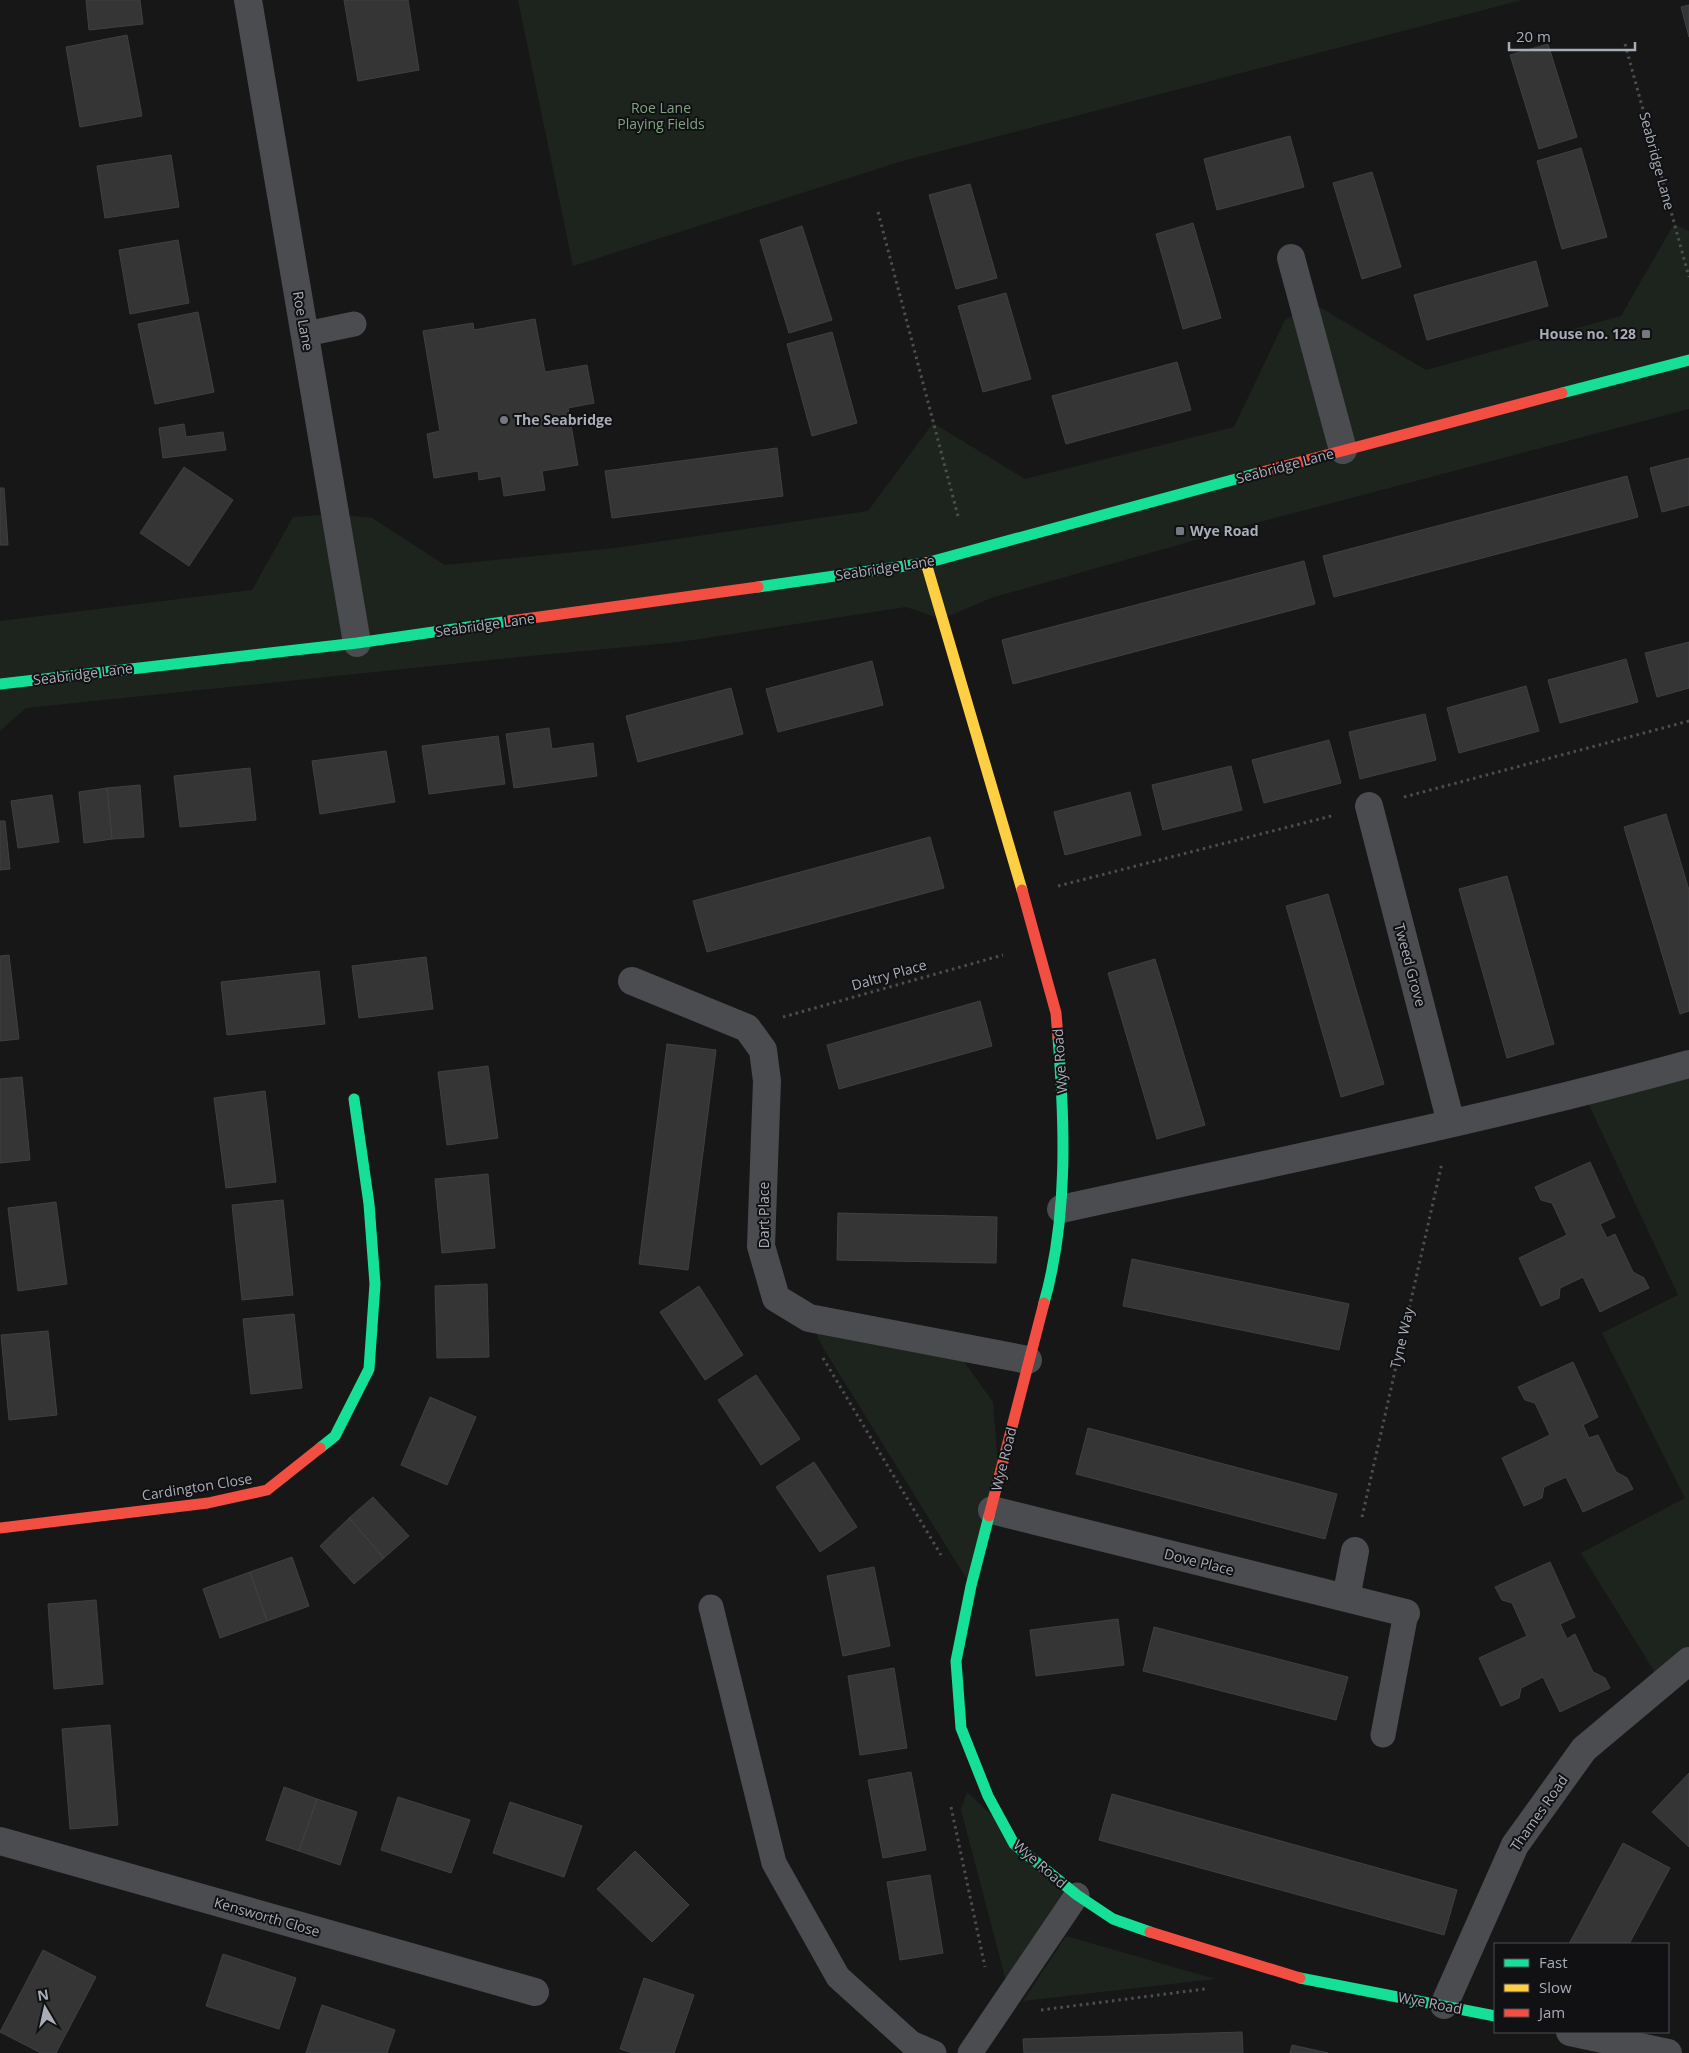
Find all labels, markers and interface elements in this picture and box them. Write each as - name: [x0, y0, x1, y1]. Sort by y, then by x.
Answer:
- scale bar: [1509, 20, 1635, 52]
- text: 20 m: [1516, 26, 1551, 46]
- park label: Roe Lane Playing Fields: [617, 98, 705, 133]
- street label: Seabridge Lane: [1635, 110, 1680, 212]
- street label: Roe Lane: [289, 290, 318, 352]
- place label: House no. 128: [1539, 324, 1636, 343]
- marker: House no. 128: [1640, 328, 1652, 340]
- place label: The Seabridge: [514, 410, 612, 429]
- marker: The Seabridge: [498, 414, 510, 426]
- street label: Seabridge Lane: [1234, 443, 1336, 488]
- place label: Wye Road: [1190, 521, 1259, 540]
- marker: Wye Road: [1174, 525, 1186, 537]
- street label: Seabridge Lane: [834, 550, 936, 585]
- street label: Seabridge Lane: [434, 608, 536, 641]
- street label: Seabridge Lane: [32, 658, 134, 689]
- street label: Tweed Grove: [1390, 921, 1431, 1009]
- street label: Daltry Place: [849, 955, 929, 994]
- street label: Wye Road: [1048, 1028, 1071, 1094]
- street label: Dart Place: [754, 1182, 773, 1248]
- street label: Tyne Way: [1385, 1304, 1418, 1370]
- street label: Wye Road: [986, 1425, 1021, 1493]
- street label: Cardington Close: [140, 1468, 254, 1505]
- street label: Dove Place: [1162, 1544, 1236, 1579]
- street label: Thames Road: [1505, 1771, 1572, 1854]
- street label: Wye Road: [1010, 1835, 1071, 1892]
- street label: Kensworth Close: [212, 1892, 322, 1941]
- legend: [1494, 1943, 1669, 2033]
- text: Fast: [1539, 1952, 1568, 1972]
- text: Slow: [1539, 1977, 1572, 1997]
- north arrow: [20, 1983, 70, 2033]
- text: N: [36, 1984, 50, 2005]
- street label: Wye Road: [1396, 1987, 1464, 2018]
- text: Jam: [1537, 2002, 1565, 2022]

